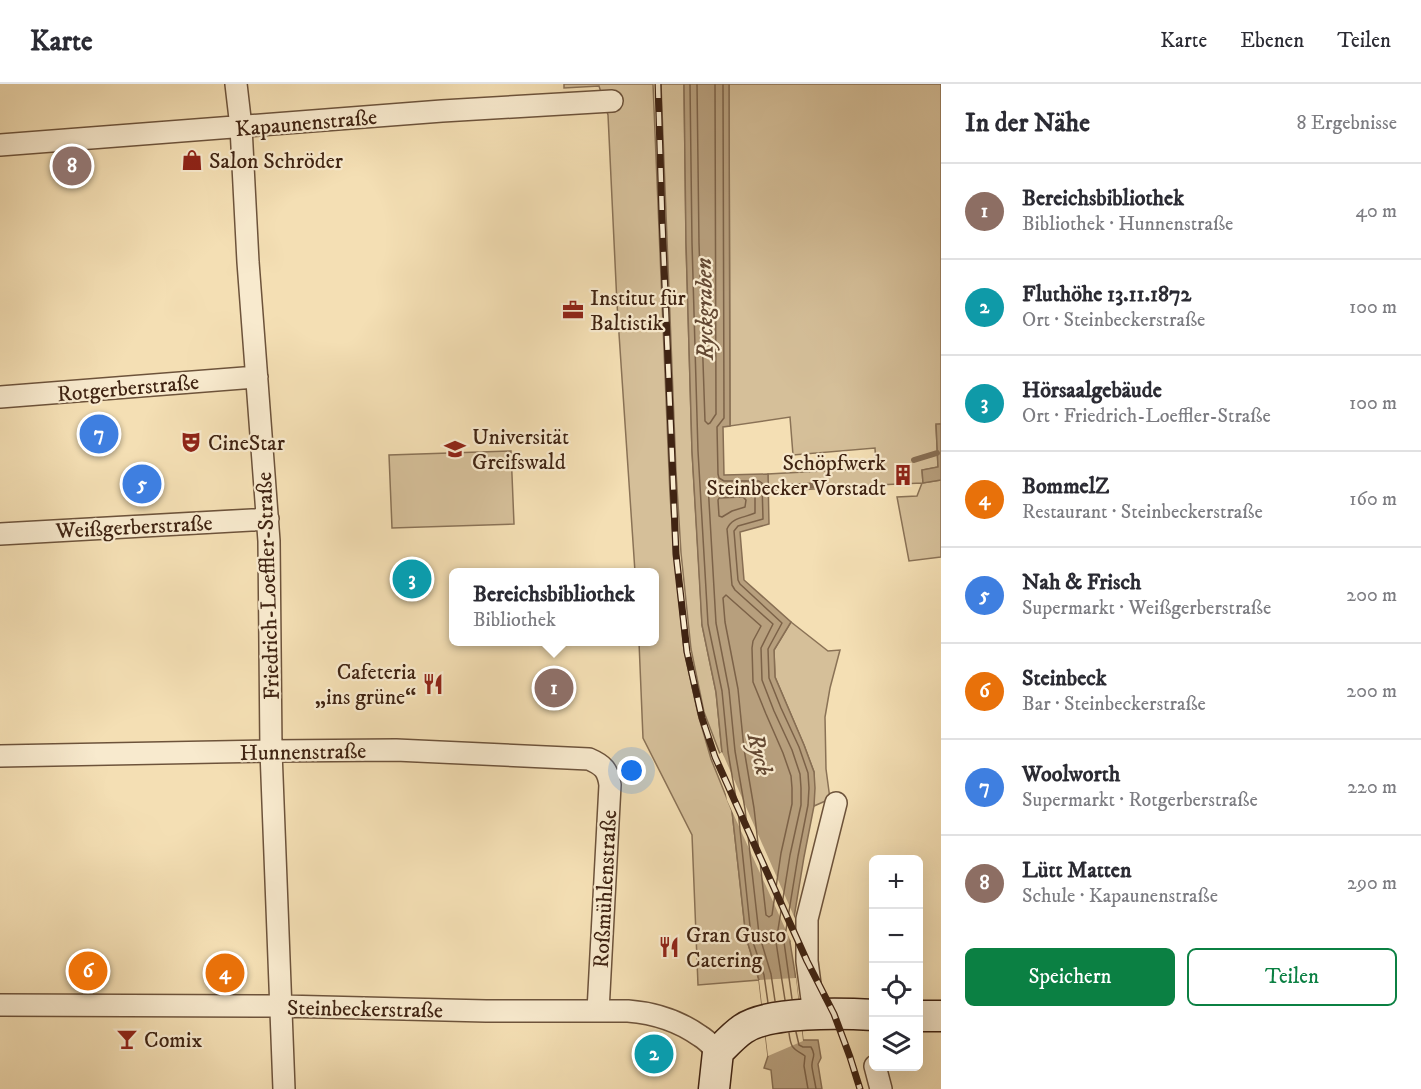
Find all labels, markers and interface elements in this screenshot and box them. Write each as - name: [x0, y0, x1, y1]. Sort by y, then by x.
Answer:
- text: Karte: [30, 24, 93, 59]
- text: Karte: [1160, 28, 1207, 54]
- text: Ebenen: [1240, 28, 1304, 54]
- text: Teilen: [1337, 28, 1391, 54]
- street label: Kapaunenstraße: [234, 104, 378, 143]
- text: In der Nähe: [965, 107, 1090, 140]
- text: 8 Ergebnisse: [1297, 111, 1397, 136]
- pin: 8: [52, 144, 92, 188]
- shop icon: Salon Schröder: [180, 148, 204, 172]
- place label: Salon Schröder: [209, 148, 344, 175]
- text: Bereichsbibliothek: [1022, 185, 1184, 212]
- text: 1: [981, 199, 988, 224]
- text: 40 m: [1355, 199, 1397, 224]
- text: Bibliothek · Hunnenstraße: [1022, 212, 1233, 237]
- water label: Ryckgraben: [689, 258, 721, 361]
- text: Fluthöhe 13.11.1872: [1022, 281, 1191, 308]
- place label: Institut für Baltistik: [590, 285, 687, 337]
- text: 2: [980, 295, 989, 320]
- text: 100 m: [1349, 295, 1397, 320]
- office icon: Institut für Baltistik: [561, 298, 585, 322]
- text: Ort · Steinbeckerstraße: [1022, 308, 1205, 333]
- street label: Rotgerberstraße: [56, 369, 200, 408]
- text: Hörsaalgebäude: [1022, 377, 1162, 404]
- text: 3: [981, 391, 988, 416]
- text: 100 m: [1349, 391, 1397, 416]
- text: Ort · Friedrich-Loeffler-Straße: [1022, 404, 1271, 429]
- pin: 7: [80, 412, 118, 456]
- place label: Universität Greifswald: [472, 424, 569, 476]
- theatre icon: CineStar: [179, 430, 203, 454]
- place label: CineStar: [208, 430, 286, 457]
- school or university icon: Universität Greifswald: [443, 437, 467, 461]
- place label: Schöpfwerk Steinbecker Vorstadt: [706, 450, 886, 502]
- pin: 5: [122, 462, 162, 506]
- building icon: Schöpfwerk Steinbecker Vorstadt: [891, 463, 915, 487]
- street label: Friedrich-Loeffler-Straße: [251, 472, 286, 700]
- text: BommelZ: [1022, 473, 1109, 500]
- text: 4: [979, 487, 990, 512]
- text: 160 m: [1349, 487, 1397, 512]
- text: Restaurant · Steinbeckerstraße: [1022, 500, 1263, 525]
- street label: Weißgerberstraße: [54, 510, 213, 545]
- pin: 3: [392, 556, 432, 602]
- popup: [449, 568, 659, 646]
- text: Nah & Frisch: [1022, 569, 1141, 596]
- text: Bereichsbibliothek: [473, 581, 635, 608]
- text: 5: [980, 583, 989, 608]
- text: 200 m: [1346, 583, 1397, 608]
- text: Supermarkt · Weißgerberstraße: [1022, 596, 1271, 621]
- text: Bibliothek: [473, 608, 556, 633]
- place label: Cafeteria „ins grüne“: [315, 659, 417, 711]
- text: Steinbeck: [1022, 665, 1107, 692]
- pin: 1: [534, 666, 574, 710]
- restaurant icon: Cafeteria „ins grüne“: [421, 672, 445, 696]
- text: 6: [979, 679, 990, 704]
- text: 200 m: [1346, 679, 1397, 704]
- text: Bar · Steinbeckerstraße: [1022, 692, 1206, 717]
- water label: Ryck: [739, 729, 778, 779]
- street label: Hunnenstraße: [239, 738, 367, 767]
- your location: [617, 756, 646, 785]
- text: Woolworth: [1022, 761, 1120, 788]
- text: 7: [979, 775, 990, 800]
- text: 220 m: [1347, 775, 1397, 800]
- text: Supermarkt · Rotgerberstraße: [1022, 788, 1258, 813]
- street label: Roßmühlenstraße: [588, 809, 623, 969]
- map controls: [869, 855, 923, 1071]
- button: +: [869, 855, 923, 909]
- text: Lütt Matten: [1022, 857, 1131, 884]
- text: 8: [979, 871, 990, 896]
- text: 290 m: [1347, 871, 1397, 896]
- text: Schule · Kapaunenstraße: [1022, 884, 1218, 909]
- button: −: [869, 909, 923, 963]
- place label: Gran Gusto Catering: [686, 922, 786, 974]
- restaurant icon: Gran Gusto Catering: [657, 935, 681, 959]
- pin: 6: [68, 948, 107, 994]
- button: Speichern: [965, 948, 1175, 1006]
- button: Teilen: [1187, 948, 1397, 1006]
- pin: 4: [206, 950, 244, 996]
- button: locate: [869, 963, 923, 1017]
- street label: Steinbeckerstraße: [287, 995, 443, 1024]
- button: layers: [869, 1017, 923, 1071]
- bar icon: Comix: [115, 1027, 139, 1051]
- place label: Comix: [144, 1027, 203, 1054]
- pin: 2: [634, 1032, 674, 1076]

